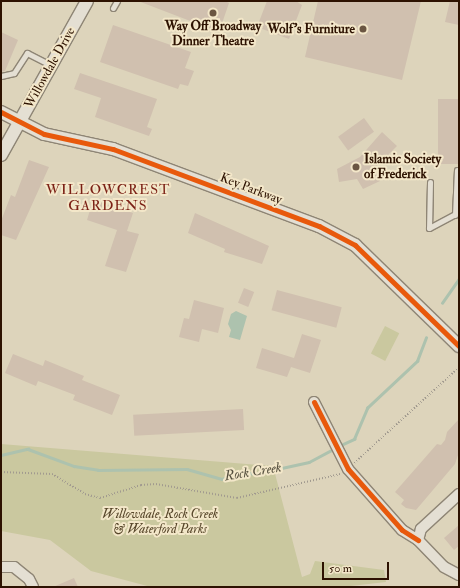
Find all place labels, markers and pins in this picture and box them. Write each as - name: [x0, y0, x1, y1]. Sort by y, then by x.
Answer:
- marker: Way Off Broadway Dinner Theatre: [208, 8, 218, 18]
- place label: Way Off Broadway Dinner Theatre: [165, 19, 261, 50]
- place label: Wolf's Furniture: [267, 21, 355, 37]
- marker: Wolf's Furniture: [358, 24, 368, 34]
- place label: Islamic Society of Frederick: [364, 152, 441, 183]
- marker: Islamic Society of Frederick: [351, 162, 361, 172]

